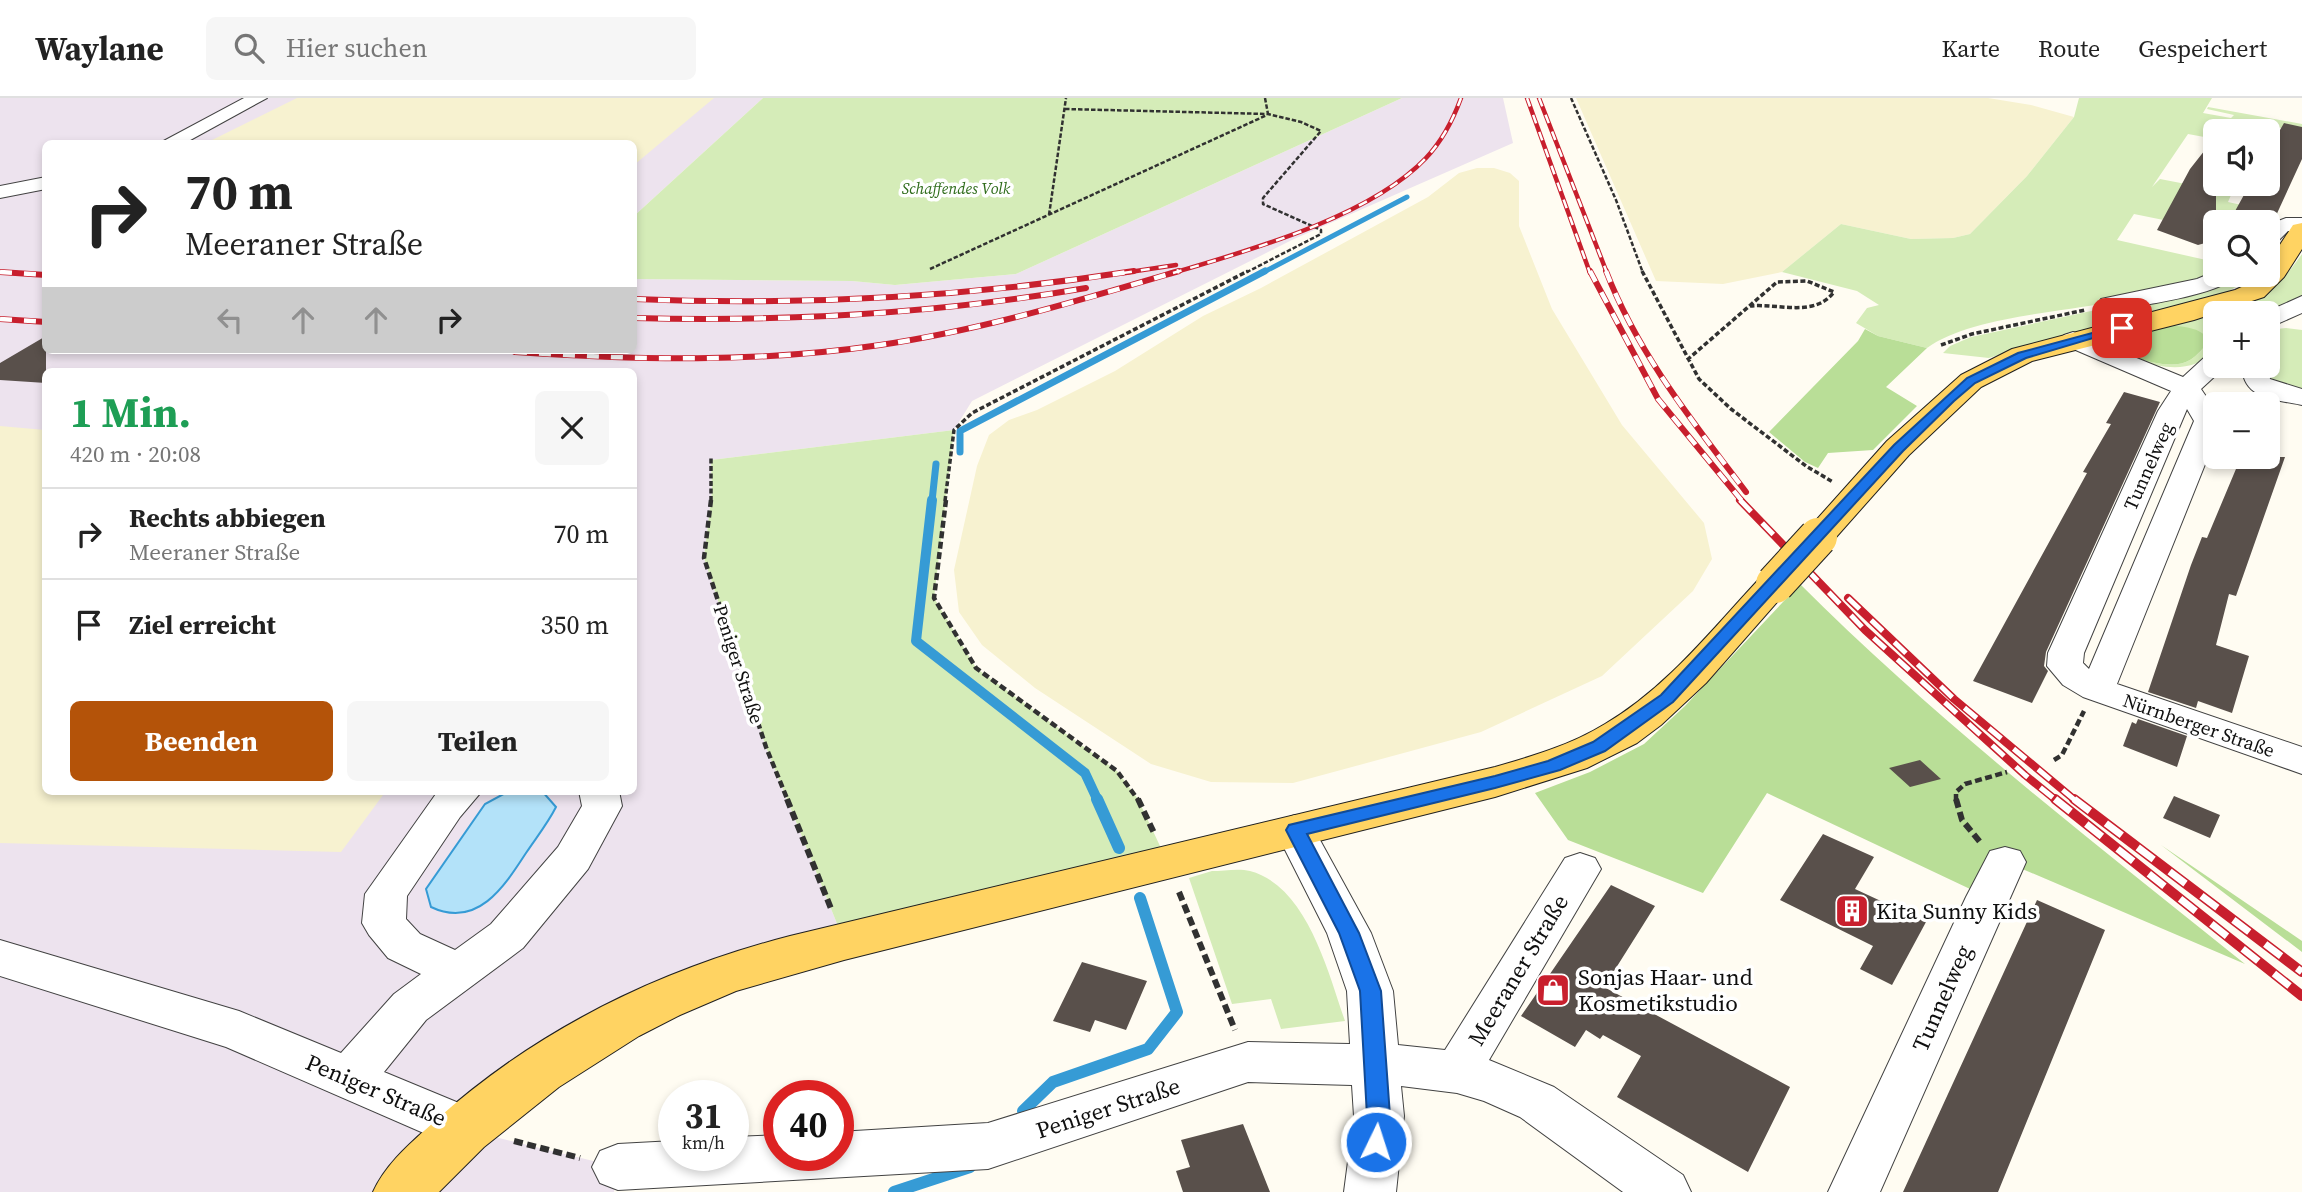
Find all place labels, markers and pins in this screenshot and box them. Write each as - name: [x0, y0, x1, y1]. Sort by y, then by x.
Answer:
- pin: [2092, 298, 2152, 358]
- building icon: Kita Sunny Kids: [1833, 892, 1871, 930]
- place label: Kita Sunny Kids: [1876, 895, 2037, 927]
- place label: Sonjas Haar- und Kosmetikstudio: [1578, 961, 1753, 1019]
- shop icon: Sonjas Haar- und Kosmetikstudio: [1534, 971, 1572, 1009]

